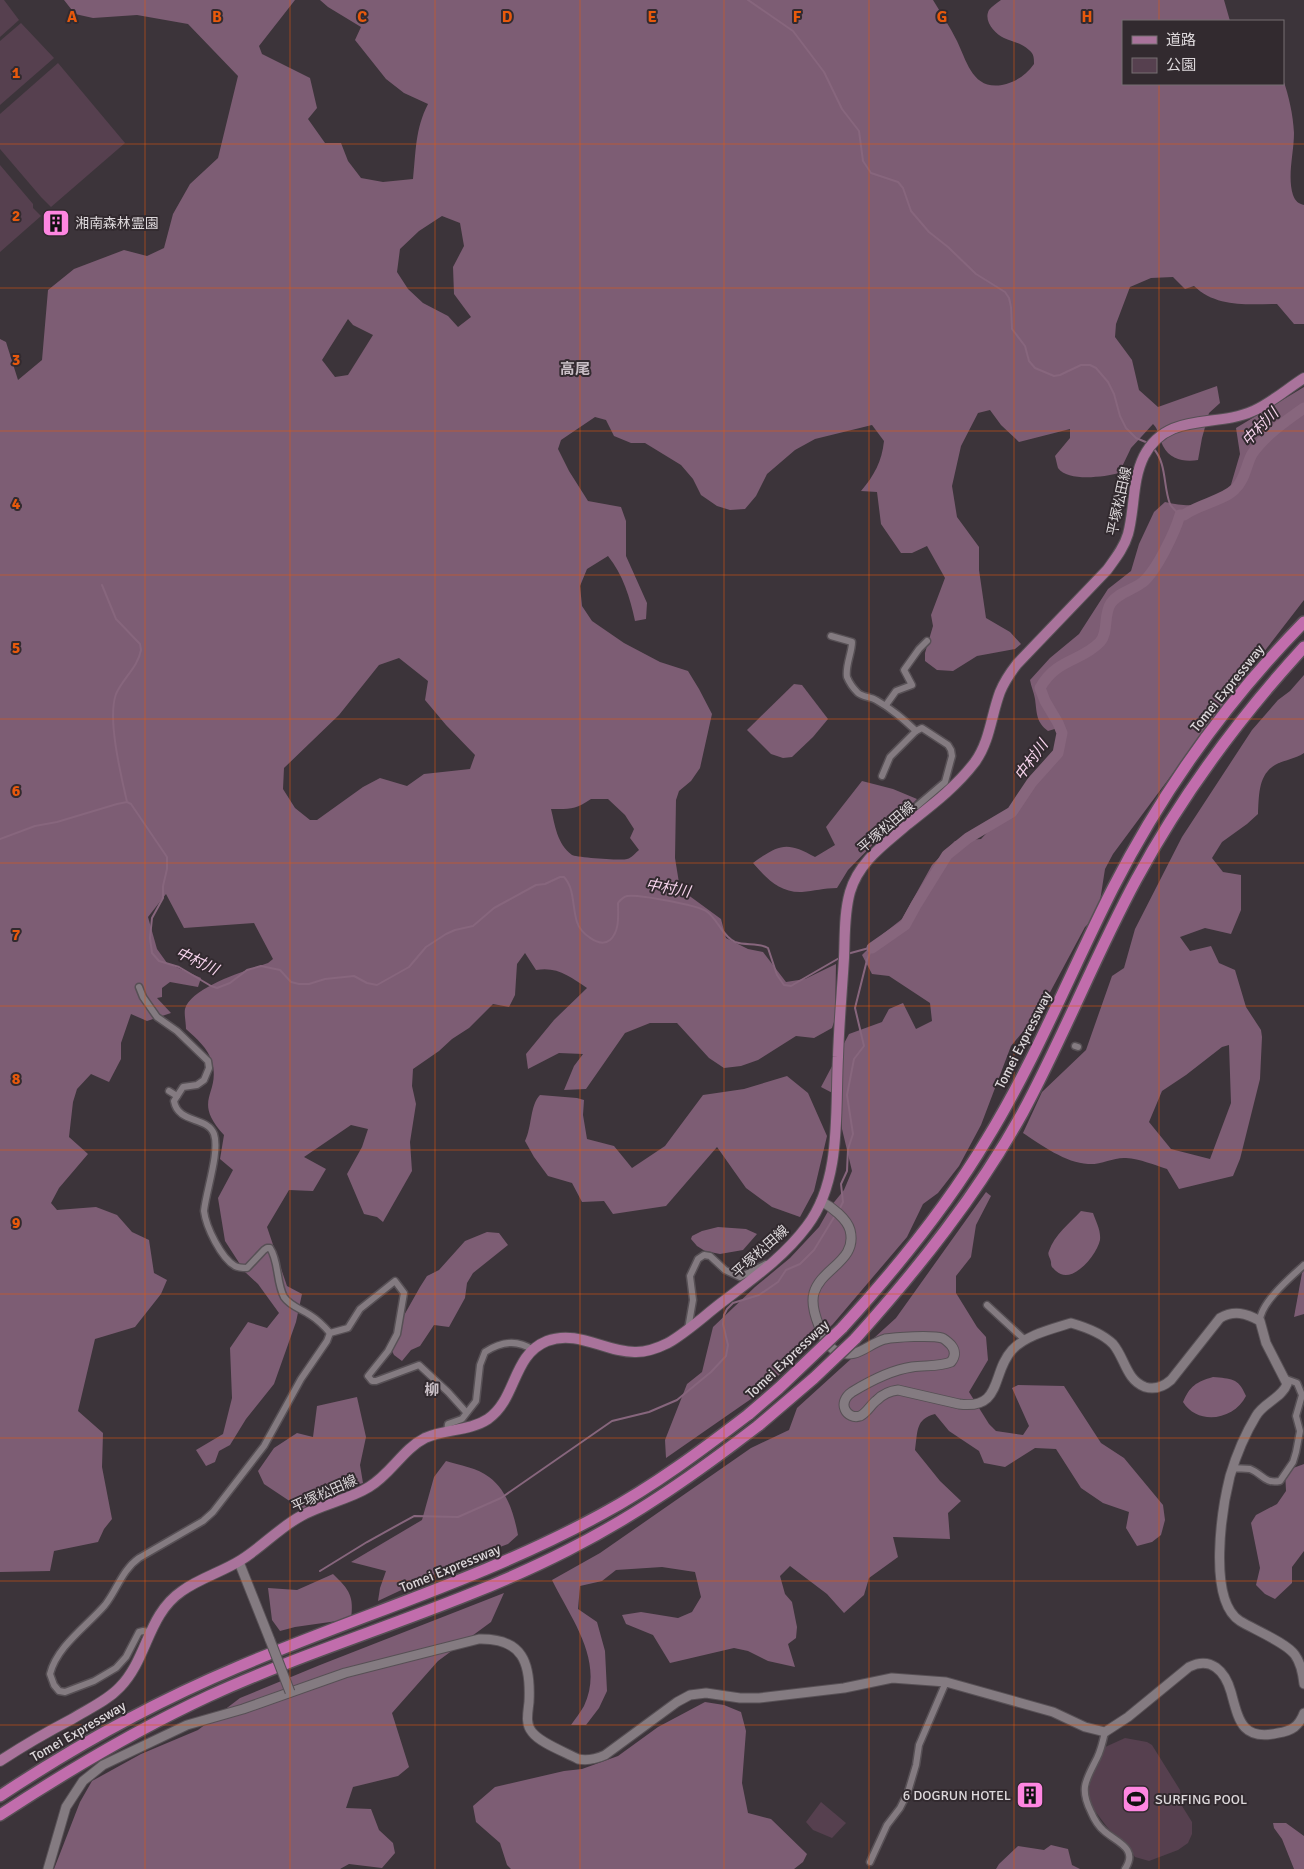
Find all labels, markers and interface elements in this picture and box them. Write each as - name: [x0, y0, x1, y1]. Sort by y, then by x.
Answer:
- text: A: [67, 7, 78, 27]
- text: B: [212, 7, 222, 27]
- text: C: [357, 7, 367, 27]
- text: D: [502, 7, 513, 27]
- text: E: [647, 7, 657, 27]
- text: F: [793, 7, 802, 27]
- text: G: [937, 7, 947, 27]
- text: H: [1082, 7, 1092, 27]
- legend: [1122, 20, 1284, 85]
- text: 道路: [1166, 31, 1196, 49]
- text: 公園: [1166, 56, 1196, 74]
- text: 1: [12, 63, 21, 83]
- text: 2: [12, 206, 20, 226]
- building icon: 湘南森林霊園: [41, 208, 71, 238]
- place label: 湘南森林霊園: [75, 215, 159, 232]
- text: 3: [12, 350, 20, 370]
- district label: 高尾: [560, 360, 590, 378]
- water label: 中村川: [1238, 403, 1283, 449]
- street label: 平塚松田線: [1104, 465, 1135, 537]
- text: 4: [12, 494, 21, 514]
- text: 5: [12, 638, 20, 658]
- street label: Tomei Expressway: [1187, 641, 1268, 735]
- water label: 中村川: [1010, 735, 1053, 783]
- text: 6: [12, 781, 21, 801]
- street label: 平塚松田線: [854, 798, 918, 857]
- water label: 中村川: [644, 875, 694, 901]
- text: 7: [12, 925, 21, 945]
- water label: 中村川: [173, 943, 223, 980]
- street label: Tomei Expressway: [991, 988, 1056, 1092]
- text: 8: [12, 1069, 21, 1089]
- text: 9: [12, 1213, 21, 1233]
- street label: 平塚松田線: [729, 1222, 792, 1281]
- street label: Tomei Expressway: [742, 1316, 833, 1402]
- district label: 柳: [424, 1381, 440, 1399]
- street label: 平塚松田線: [289, 1471, 360, 1515]
- street label: Tomei Expressway: [397, 1540, 504, 1596]
- street label: Tomei Expressway: [27, 1697, 129, 1766]
- building icon: 6 DOGRUN HOTEL: [1015, 1780, 1045, 1810]
- sports icon: SURFING POOL: [1121, 1784, 1151, 1814]
- place label: 6 DOGRUN HOTEL: [903, 1787, 1011, 1804]
- place label: SURFING POOL: [1155, 1791, 1247, 1808]

